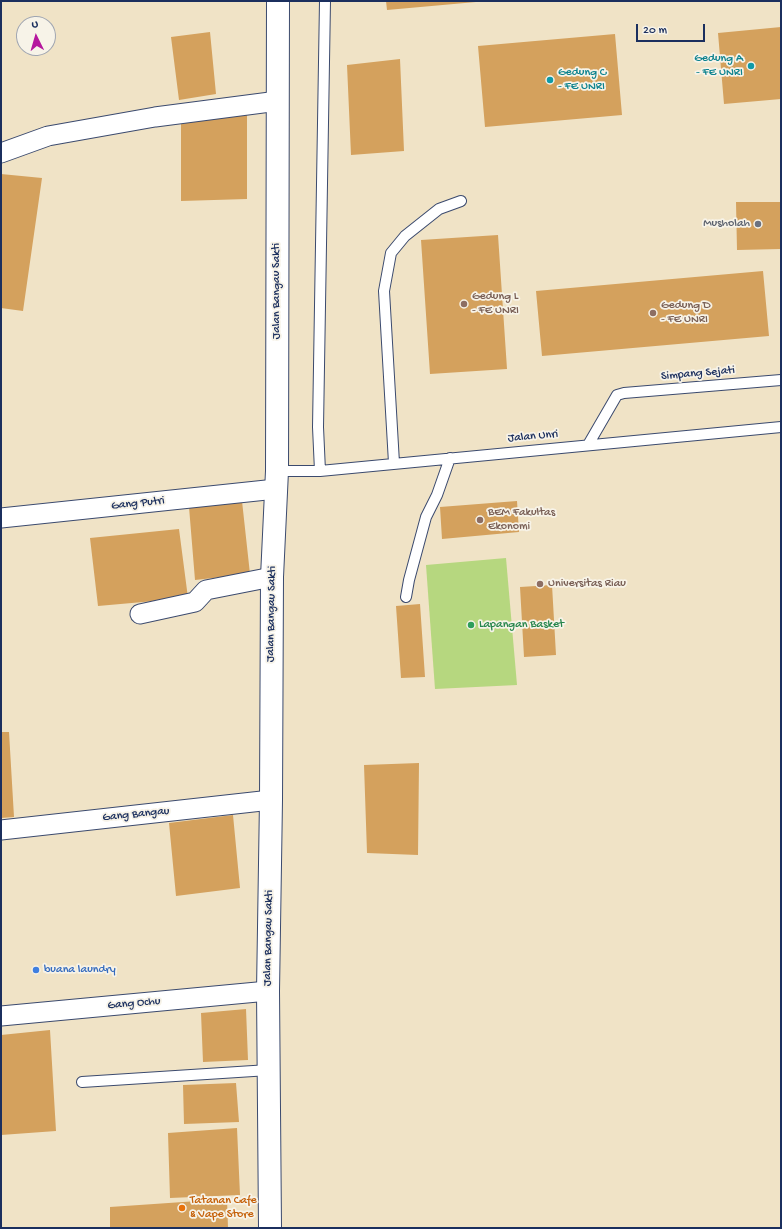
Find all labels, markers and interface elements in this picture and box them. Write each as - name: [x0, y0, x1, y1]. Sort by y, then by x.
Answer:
- north arrow: [16, 16, 56, 56]
- scale bar: [638, 16, 707, 42]
- text: U: [31, 19, 39, 31]
- text: 20 m: [643, 24, 667, 38]
- place label: Gedung A - FE UNRI: [694, 52, 743, 80]
- marker: Gedung A - FE UNRI: [746, 61, 756, 71]
- place label: Gedung C - FE UNRI: [558, 66, 606, 94]
- marker: Gedung C - FE UNRI: [545, 75, 555, 85]
- place label: Musholah: [703, 217, 750, 231]
- marker: Musholah: [753, 219, 763, 229]
- street label: Jalan Bangau Sakti: [270, 243, 284, 339]
- place label: Gedung L - FE UNRI: [472, 290, 519, 318]
- marker: Gedung L - FE UNRI: [459, 299, 469, 309]
- place label: Gedung D - FE UNRI: [661, 299, 711, 327]
- marker: Gedung D - FE UNRI: [648, 308, 658, 318]
- street label: Simpang Sejati: [660, 364, 736, 384]
- street label: Jalan Unri: [507, 428, 559, 446]
- street label: Gang Putri: [111, 494, 165, 514]
- place label: BEM Fakultas Ekonomi: [488, 506, 555, 534]
- marker: BEM Fakultas Ekonomi: [475, 515, 485, 525]
- street label: Jalan Bangau Sakti: [264, 566, 280, 662]
- place label: Universitas Riau: [548, 577, 626, 591]
- marker: Universitas Riau: [535, 579, 545, 589]
- place label: Lapangan Basket: [479, 618, 564, 632]
- marker: Lapangan Basket: [466, 620, 476, 630]
- street label: Gang Bangau: [102, 804, 170, 826]
- street label: Jalan Bangau Sakti: [261, 890, 277, 986]
- place label: buana laundry: [44, 963, 116, 977]
- marker: buana laundry: [31, 965, 41, 975]
- street label: Gang Ochu: [107, 995, 161, 1013]
- place label: Tatanan Cafe & Vape Store: [190, 1194, 257, 1222]
- marker: Tatanan Cafe & Vape Store: [177, 1203, 187, 1213]

